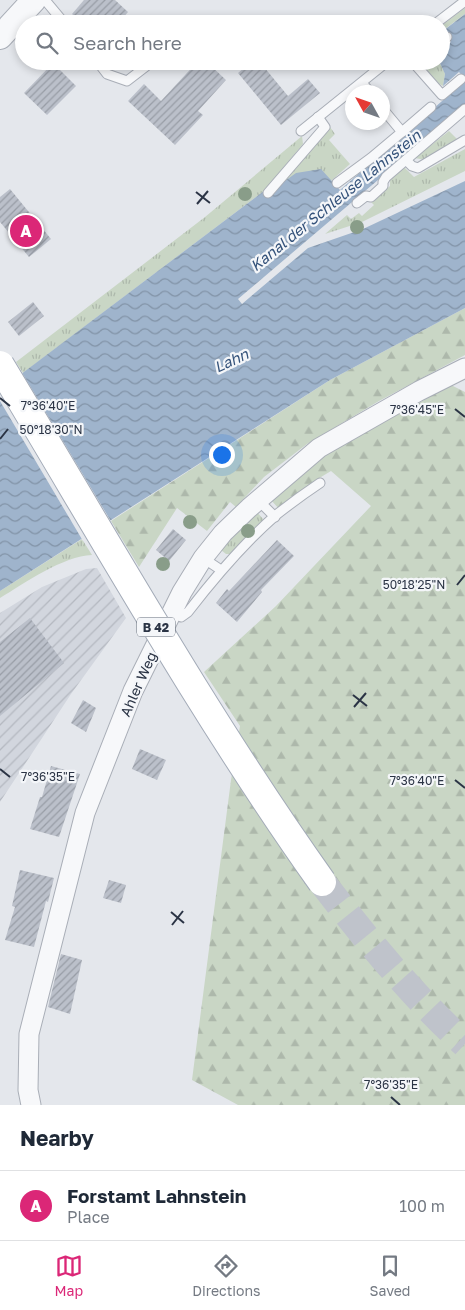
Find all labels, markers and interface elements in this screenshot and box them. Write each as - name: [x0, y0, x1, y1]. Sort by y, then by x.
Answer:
- search box: [15, 15, 450, 70]
- icon: search: [33, 29, 61, 57]
- text: Search here: [73, 31, 182, 54]
- north arrow: [345, 85, 390, 130]
- water label: Kanal der Schleuse Lahnstein: [246, 125, 424, 274]
- pin: A: [10, 212, 42, 250]
- water label: Lahn: [211, 344, 252, 376]
- text: 7°36'40"E: [21, 398, 75, 413]
- text: 7°36'45"E: [390, 402, 444, 417]
- text: 50°18'30"N: [19, 422, 83, 437]
- your location: [209, 442, 235, 468]
- text: 50°18'25"N: [383, 577, 445, 592]
- road number: B 42: [137, 618, 175, 636]
- street label: Ahler Weg: [116, 649, 160, 719]
- text: 7°36'35"E: [21, 769, 75, 784]
- text: 7°36'40"E: [390, 773, 444, 788]
- text: 7°36'35"E: [364, 1077, 418, 1092]
- text: Nearby: [20, 1125, 94, 1151]
- text: Forstamt Lahnstein: [67, 1184, 246, 1207]
- text: A: [30, 1196, 42, 1216]
- text: 100 m: [399, 1196, 445, 1216]
- text: Place: [67, 1207, 110, 1227]
- tab: Map: [55, 1252, 83, 1299]
- tab: Directions: [192, 1252, 261, 1299]
- tab: Saved: [370, 1252, 410, 1299]

